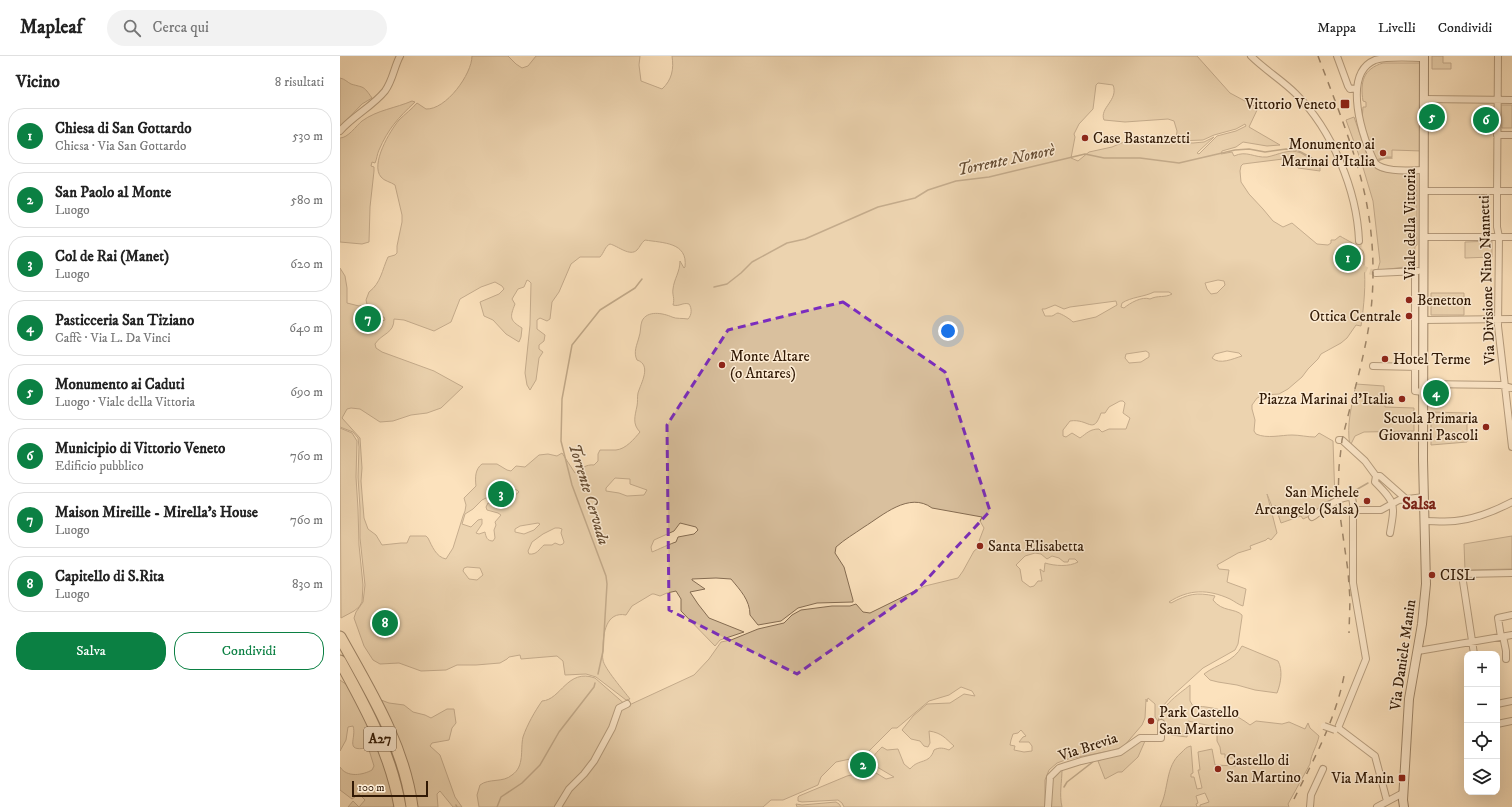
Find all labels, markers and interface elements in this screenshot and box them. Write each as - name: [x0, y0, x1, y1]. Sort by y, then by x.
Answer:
- search box: [107, 10, 387, 46]
- text: Mapleaf: [20, 16, 83, 39]
- icon: search: [121, 17, 143, 39]
- text: Cerca qui: [153, 18, 209, 37]
- text: Mappa: [1317, 19, 1356, 37]
- text: Livelli: [1378, 19, 1416, 37]
- text: Condividi: [1438, 19, 1492, 37]
- text: Vicino: [16, 71, 60, 93]
- text: 8 risultati: [275, 74, 324, 90]
- place label: Vittorio Veneto: [1244, 95, 1336, 114]
- marker: Vittorio Veneto: [1339, 98, 1351, 110]
- pin: 5: [1419, 102, 1445, 132]
- pin: 6: [1473, 105, 1499, 135]
- text: Chiesa di San Gottardo: [55, 119, 191, 138]
- text: 1: [28, 128, 32, 144]
- text: 530 m: [292, 128, 323, 144]
- place label: Case Bastanzetti: [1093, 129, 1190, 148]
- marker: Case Bastanzetti: [1080, 133, 1090, 143]
- place label: Monumento ai Marinai d'Italia: [1281, 135, 1376, 171]
- text: Chiesa · Via San Gottardo: [55, 138, 186, 154]
- water label: Torrente Nonorè: [956, 140, 1057, 180]
- marker: Monumento ai Marinai d'Italia: [1378, 148, 1388, 158]
- street label: Viale della Vittoria: [1401, 168, 1420, 281]
- text: San Paolo al Monte: [55, 183, 171, 202]
- text: 2: [27, 192, 33, 208]
- text: 580 m: [291, 192, 323, 208]
- street label: Via Divisione Nino Nannetti: [1475, 195, 1499, 366]
- text: Luogo: [55, 202, 90, 218]
- pin: 1: [1335, 243, 1361, 273]
- text: Col de Rai (Manet): [55, 247, 169, 266]
- text: 3: [28, 256, 32, 272]
- text: 620 m: [290, 256, 323, 272]
- text: Luogo: [55, 266, 90, 282]
- place label: Benetton: [1417, 291, 1472, 310]
- marker: Benetton: [1404, 295, 1414, 305]
- pin: 7: [355, 304, 381, 334]
- place label: Ottica Centrale: [1309, 307, 1401, 326]
- text: Pasticceria San Tiziano: [55, 311, 194, 330]
- marker: Ottica Centrale: [1404, 311, 1414, 321]
- text: 4: [26, 320, 34, 336]
- text: 640 m: [289, 320, 323, 336]
- your location: [938, 321, 958, 341]
- text: Caffè · Via L. Da Vinci: [55, 330, 171, 346]
- place label: Monte Altare (o Antares): [730, 347, 810, 383]
- place label: Hotel Terme: [1393, 350, 1470, 369]
- marker: Hotel Terme: [1380, 354, 1390, 364]
- marker: Monte Altare (o Antares): [717, 360, 727, 370]
- text: Monumento ai Caduti: [55, 375, 185, 394]
- pin: 4: [1423, 378, 1449, 408]
- text: 5: [27, 384, 33, 400]
- text: 690 m: [290, 384, 323, 400]
- place label: Piazza Marinai d'Italia: [1258, 390, 1395, 409]
- text: Luogo · Viale della Vittoria: [55, 394, 195, 410]
- marker: Piazza Marinai d'Italia: [1397, 394, 1407, 404]
- place label: Scuola Primaria Giovanni Pascoli: [1378, 409, 1479, 445]
- marker: Scuola Primaria Giovanni Pascoli: [1481, 422, 1491, 432]
- text: Municipio di Vittorio Veneto: [55, 439, 225, 458]
- water label: Torrente Cervada: [564, 441, 614, 547]
- text: 6: [27, 448, 33, 464]
- text: 760 m: [290, 448, 323, 464]
- text: Edificio pubblico: [55, 458, 144, 474]
- pin: 3: [488, 479, 514, 509]
- place label: San Michele Arcangelo (Salsa): [1255, 483, 1359, 519]
- district label: Salsa: [1402, 493, 1437, 515]
- marker: San Michele Arcangelo (Salsa): [1362, 496, 1372, 506]
- text: Maison Mireille - Mirella's House: [55, 503, 258, 522]
- text: 7: [27, 512, 33, 528]
- text: 760 m: [290, 512, 323, 528]
- text: Luogo: [55, 522, 90, 538]
- place label: Santa Elisabetta: [988, 537, 1085, 556]
- marker: Santa Elisabetta: [975, 541, 985, 551]
- place label: CISL: [1440, 566, 1475, 585]
- text: Capitello di S.Rita: [55, 567, 164, 586]
- marker: CISL: [1427, 570, 1437, 580]
- text: 8: [27, 576, 33, 592]
- text: 830 m: [292, 576, 323, 592]
- text: Luogo: [55, 586, 90, 602]
- street label: Via Daniele Manin: [1386, 598, 1420, 713]
- pin: 8: [372, 608, 398, 638]
- button: Salva: [16, 632, 166, 670]
- button: Condividi: [174, 632, 324, 670]
- map controls: [1464, 651, 1500, 795]
- button: +: [1464, 651, 1500, 687]
- button: −: [1464, 687, 1500, 723]
- place label: Park Castello San Martino: [1159, 703, 1239, 739]
- marker: Park Castello San Martino: [1146, 716, 1156, 726]
- button: locate: [1464, 723, 1500, 759]
- road number: A27: [364, 727, 396, 751]
- street label: Via Brevia: [1055, 728, 1120, 766]
- pin: 2: [850, 750, 876, 780]
- place label: Castello di San Martino: [1226, 751, 1301, 787]
- button: layers: [1464, 759, 1500, 795]
- marker: Castello di San Martino: [1213, 764, 1223, 774]
- place label: Via Manin: [1331, 769, 1394, 788]
- marker: Via Manin: [1397, 773, 1407, 783]
- scale bar: [352, 779, 428, 798]
- text: 100 m: [358, 781, 384, 795]

